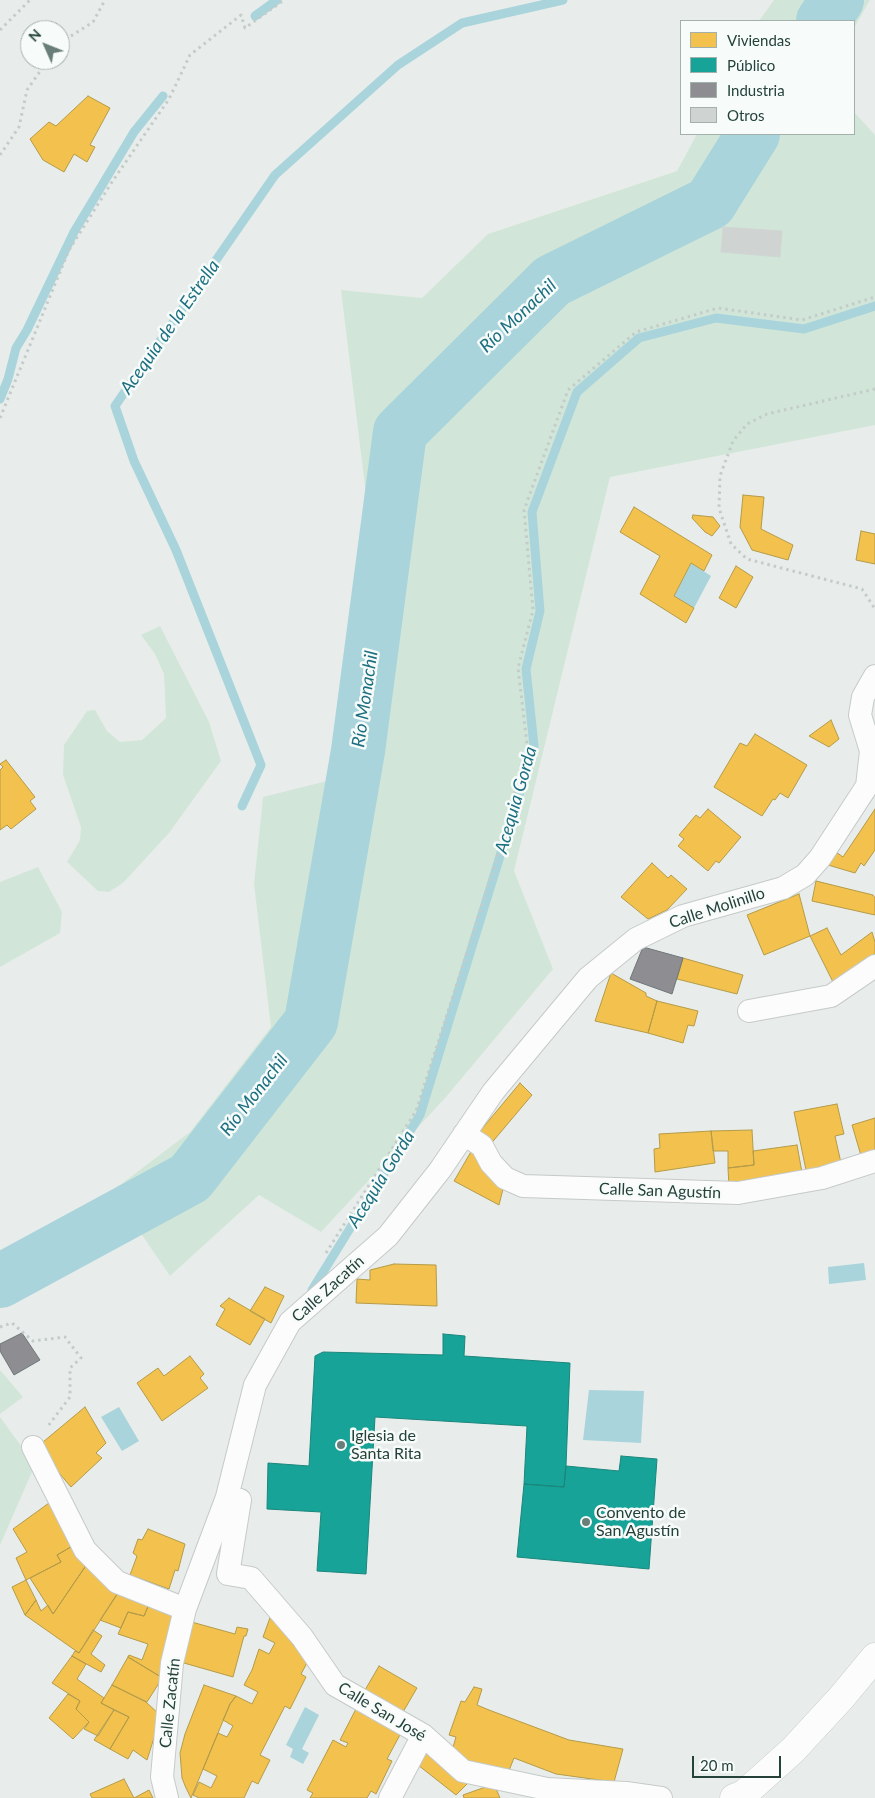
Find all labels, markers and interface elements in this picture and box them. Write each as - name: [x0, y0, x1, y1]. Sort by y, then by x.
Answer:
- north arrow: [20, 20, 70, 70]
- legend: [680, 20, 855, 135]
- text: N: [25, 25, 44, 45]
- text: Viviendas: [727, 31, 791, 49]
- text: Público: [727, 56, 775, 74]
- text: Industria: [727, 81, 785, 99]
- text: Otros: [727, 106, 765, 124]
- water label: Acequia de la Estrella: [116, 256, 224, 398]
- water label: Río Monachil: [475, 275, 561, 357]
- water label: Río Monachil: [348, 649, 382, 749]
- water label: Acequia Gorda: [490, 744, 542, 856]
- street label: Calle Molinillo: [667, 884, 767, 932]
- water label: Río Monachil: [216, 1050, 292, 1140]
- water label: Acequia Gorda: [343, 1127, 419, 1231]
- street label: Calle San Agustín: [599, 1179, 721, 1203]
- street label: Calle Zacatín: [288, 1252, 368, 1326]
- place label: Iglesia de Santa Rita: [351, 1426, 422, 1464]
- marker: Iglesia de Santa Rita: [335, 1439, 347, 1451]
- place label: Convento de San Agustín: [596, 1503, 686, 1541]
- marker: Convento de San Agustín: [580, 1516, 592, 1528]
- street label: Calle Zacatín: [156, 1657, 184, 1749]
- street label: Calle San José: [335, 1678, 429, 1746]
- scale bar: [695, 1746, 784, 1778]
- text: 20 m: [700, 1756, 734, 1774]

